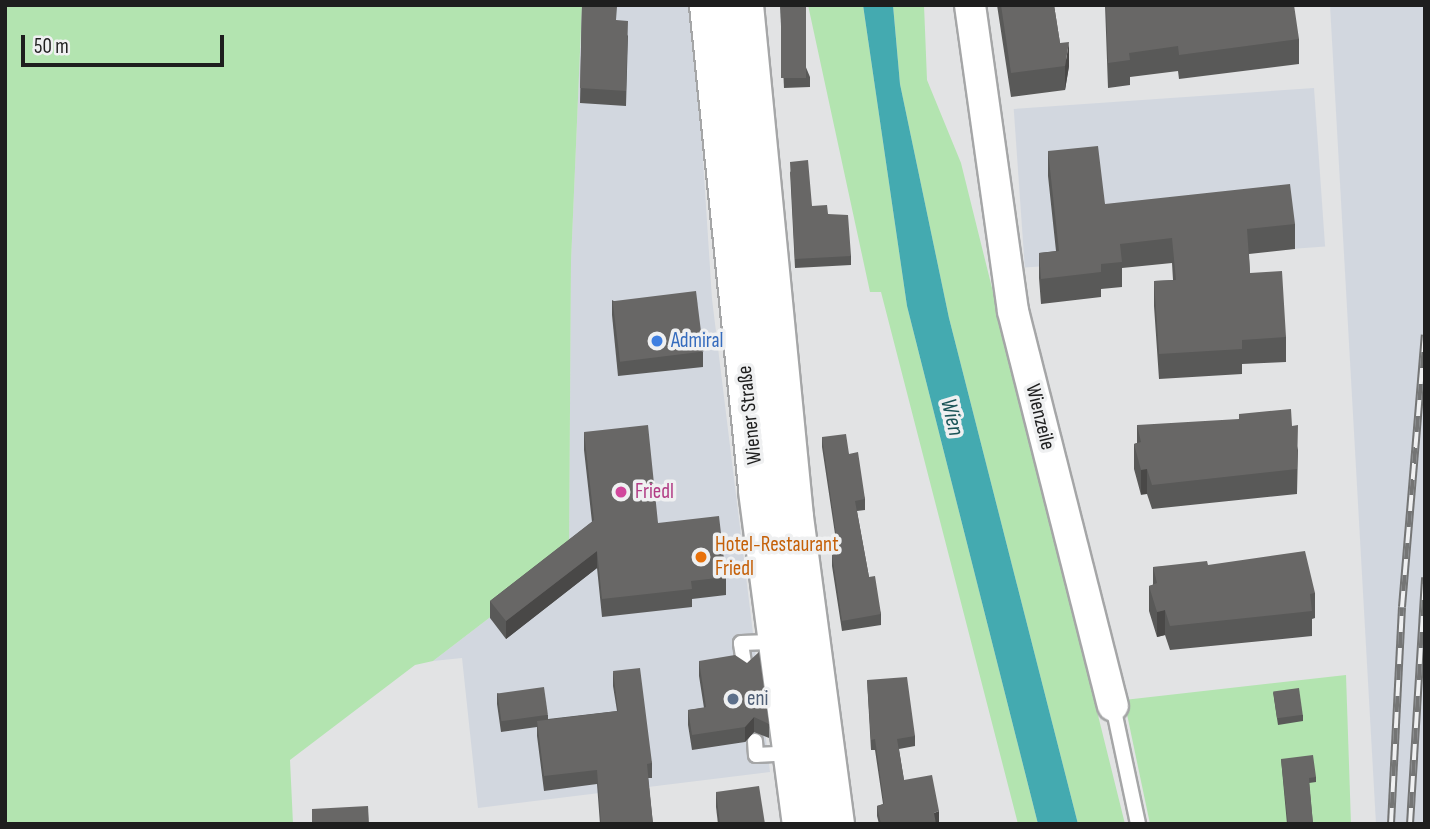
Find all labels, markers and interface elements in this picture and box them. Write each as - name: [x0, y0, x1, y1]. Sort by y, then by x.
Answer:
- scale bar: [24, 21, 228, 65]
- text: 50 m: [34, 34, 69, 59]
- place label: Admiral: [671, 328, 724, 354]
- marker: Admiral: [649, 333, 665, 349]
- street label: Wiener Straße: [732, 364, 768, 466]
- street label: Wienzeile: [1020, 381, 1060, 453]
- water label: Wien: [934, 395, 970, 439]
- place label: Friedl: [635, 479, 674, 505]
- marker: Friedl: [613, 484, 629, 500]
- place label: Hotel-Restaurant Friedl: [715, 532, 839, 582]
- marker: Hotel-Restaurant Friedl: [693, 549, 709, 565]
- place label: eni: [747, 686, 768, 712]
- marker: eni: [725, 691, 741, 707]

